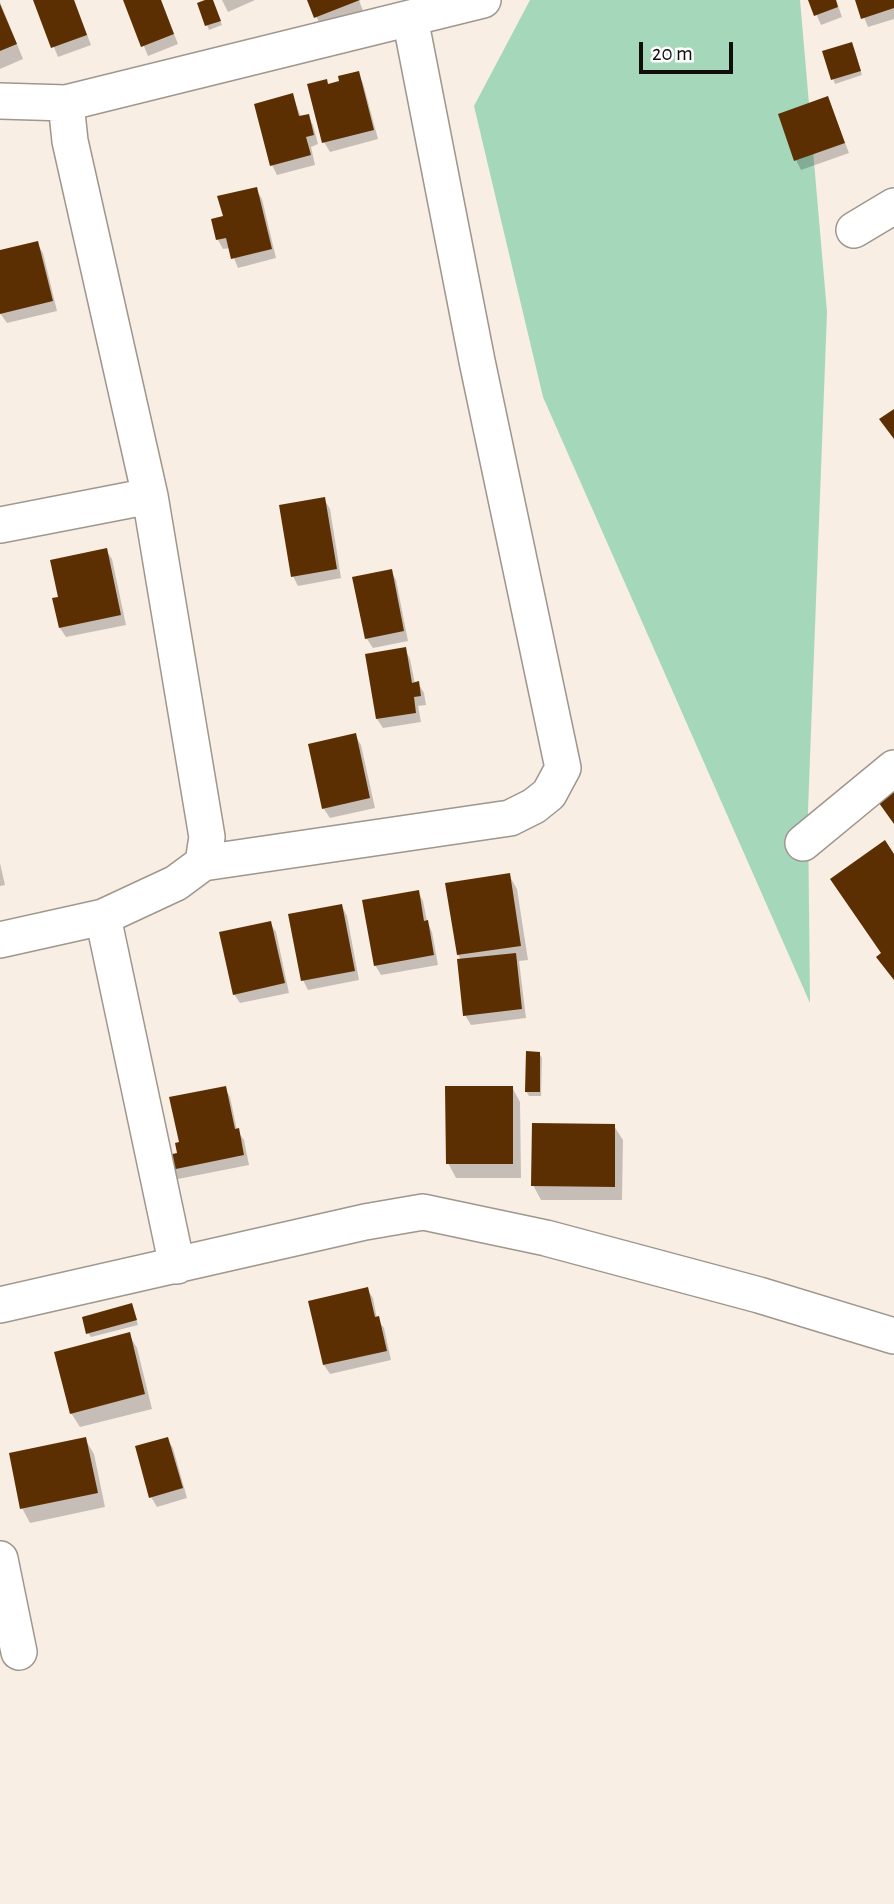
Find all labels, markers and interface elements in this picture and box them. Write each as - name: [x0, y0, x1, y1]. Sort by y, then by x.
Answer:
- scale bar: [642, 28, 736, 72]
- text: 20 m: [652, 43, 693, 64]

